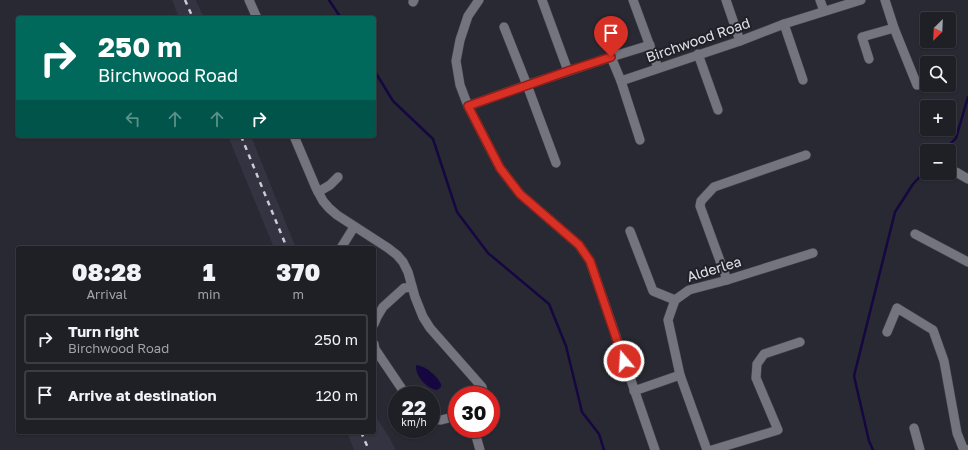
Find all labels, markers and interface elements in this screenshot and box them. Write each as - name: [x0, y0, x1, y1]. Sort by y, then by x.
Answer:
- north arrow: [920, 12, 956, 48]
- map controls: [920, 12, 956, 180]
- street label: Birchwood Road: [644, 14, 752, 65]
- pin: [594, 16, 628, 57]
- icon: arrive: [600, 22, 622, 44]
- text: 250 m: [98, 30, 182, 63]
- icon: right: [32, 32, 84, 84]
- button: search: [920, 56, 956, 92]
- text: Birchwood Road: [98, 64, 238, 86]
- button: +: [920, 100, 956, 136]
- icon: left: [122, 108, 144, 130]
- icon: ahead: [164, 108, 186, 130]
- icon: ahead: [206, 108, 228, 130]
- icon: right: [248, 108, 270, 130]
- button: −: [920, 144, 956, 180]
- street label: Alderlea: [685, 252, 743, 285]
- text: 08:28: [72, 257, 142, 286]
- text: 1: [203, 257, 215, 286]
- text: 370: [276, 257, 320, 286]
- text: Arrival: [86, 286, 127, 302]
- text: min: [198, 286, 220, 302]
- text: m: [292, 286, 304, 302]
- text: Turn right: [68, 322, 139, 340]
- icon: right: [34, 328, 56, 350]
- text: 250 m: [314, 330, 358, 348]
- text: Birchwood Road: [68, 340, 169, 356]
- position arrow: [603, 340, 645, 382]
- icon: arrive: [34, 384, 56, 406]
- text: Arrive at destination: [68, 386, 217, 404]
- text: 120 m: [316, 386, 358, 404]
- speed limit sign: 30: [448, 386, 500, 438]
- text: 22: [402, 395, 426, 419]
- text: km/h: [401, 416, 427, 428]

